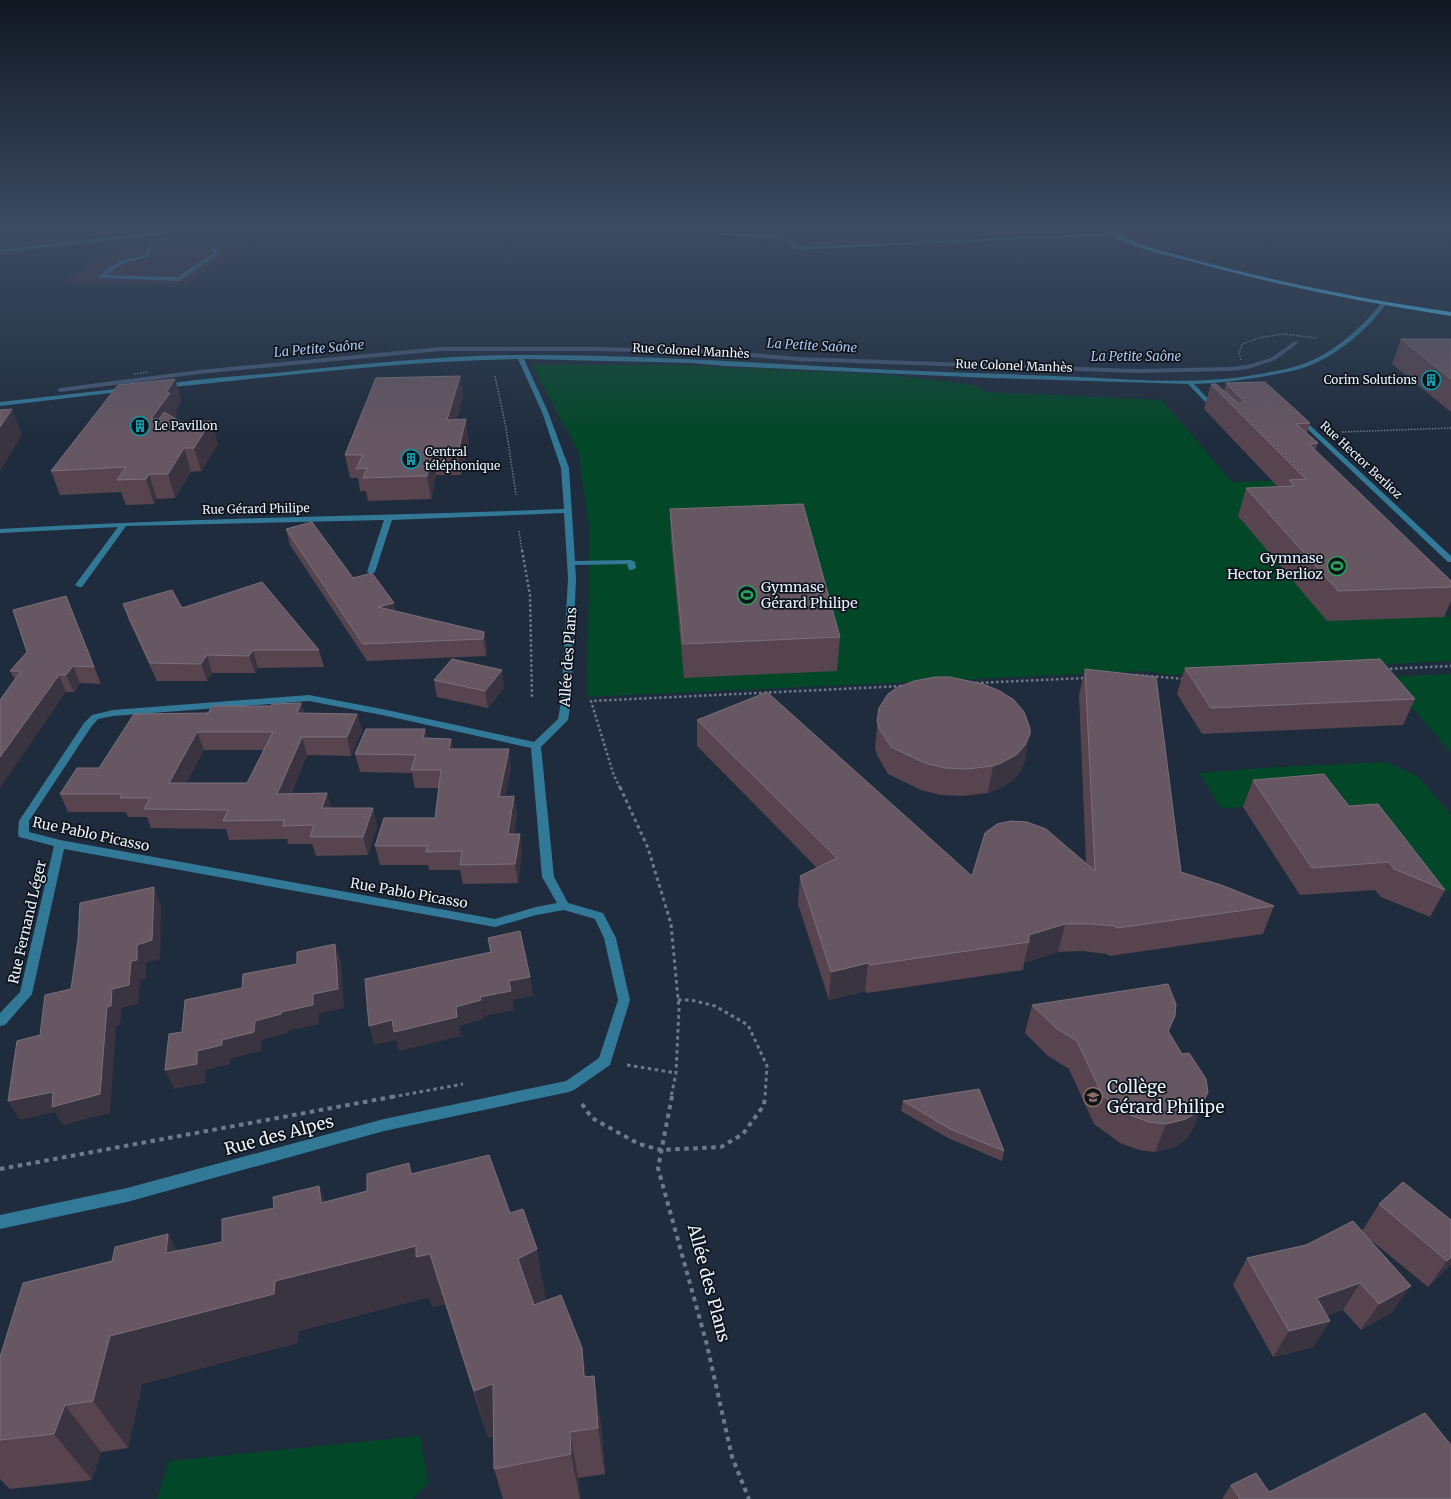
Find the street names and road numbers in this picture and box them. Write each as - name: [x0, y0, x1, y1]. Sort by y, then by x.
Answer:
- street label: Rue Colonel Manhès: [632, 340, 750, 361]
- street label: Rue Colonel Manhès: [955, 356, 1073, 375]
- street label: Rue Hector Berlioz: [1317, 418, 1406, 502]
- street label: Rue Gérard Philipe: [202, 500, 310, 517]
- street label: Allée des Plans: [555, 606, 580, 708]
- street label: Rue Pablo Picasso: [31, 813, 151, 855]
- street label: Rue Fernand Léger: [4, 858, 50, 986]
- street label: Rue Pablo Picasso: [349, 874, 469, 912]
- street label: Rue des Alpes: [222, 1110, 336, 1160]
- street label: Allée des Plans: [682, 1221, 735, 1344]

